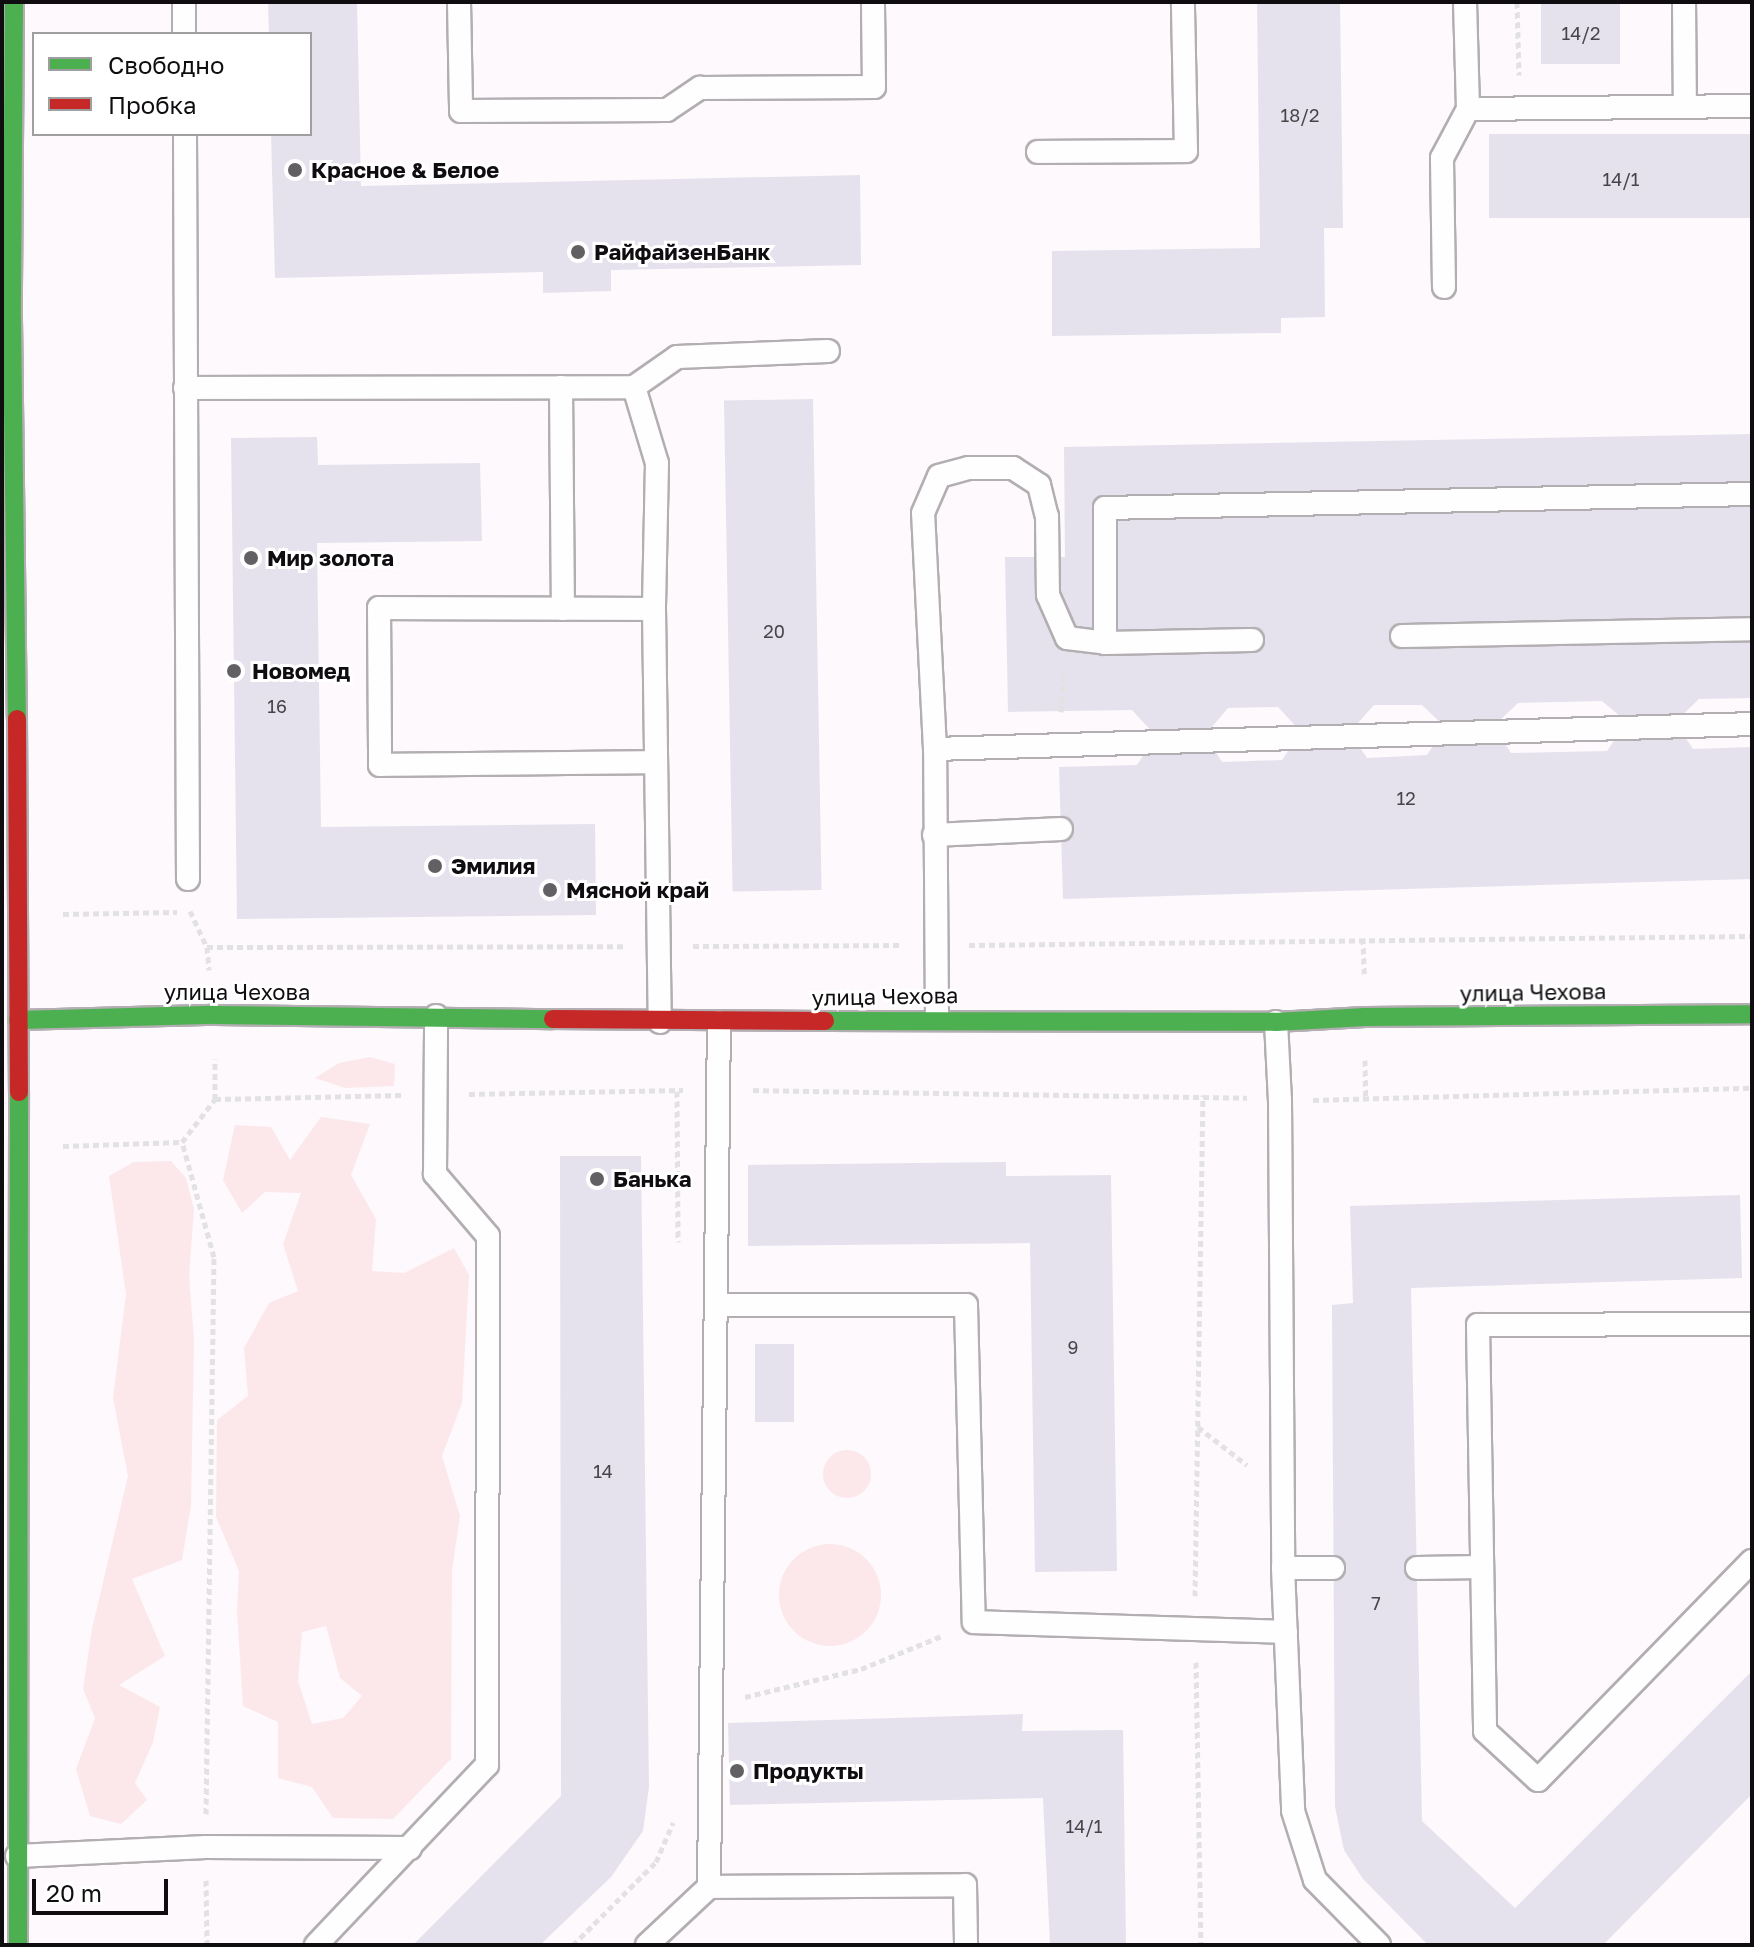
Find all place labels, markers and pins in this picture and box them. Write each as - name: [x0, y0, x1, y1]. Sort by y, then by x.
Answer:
- place label: Красное & Белое: [311, 157, 499, 183]
- marker: Красное & Белое: [286, 161, 304, 179]
- place label: РайфайзенБанк: [594, 239, 770, 265]
- marker: РайфайзенБанк: [569, 243, 587, 261]
- place label: Мир золота: [267, 545, 394, 571]
- marker: Мир золота: [242, 549, 260, 567]
- place label: Новомед: [252, 658, 350, 684]
- marker: Новомед: [223, 660, 245, 682]
- place label: Эмилия: [451, 853, 535, 879]
- marker: Эмилия: [426, 857, 444, 875]
- place label: Мясной край: [566, 877, 709, 903]
- marker: Мясной край: [541, 881, 559, 899]
- place label: Банька: [613, 1166, 692, 1192]
- marker: Банька: [588, 1170, 606, 1188]
- place label: Продукты: [753, 1758, 864, 1784]
- marker: Продукты: [728, 1762, 746, 1780]

